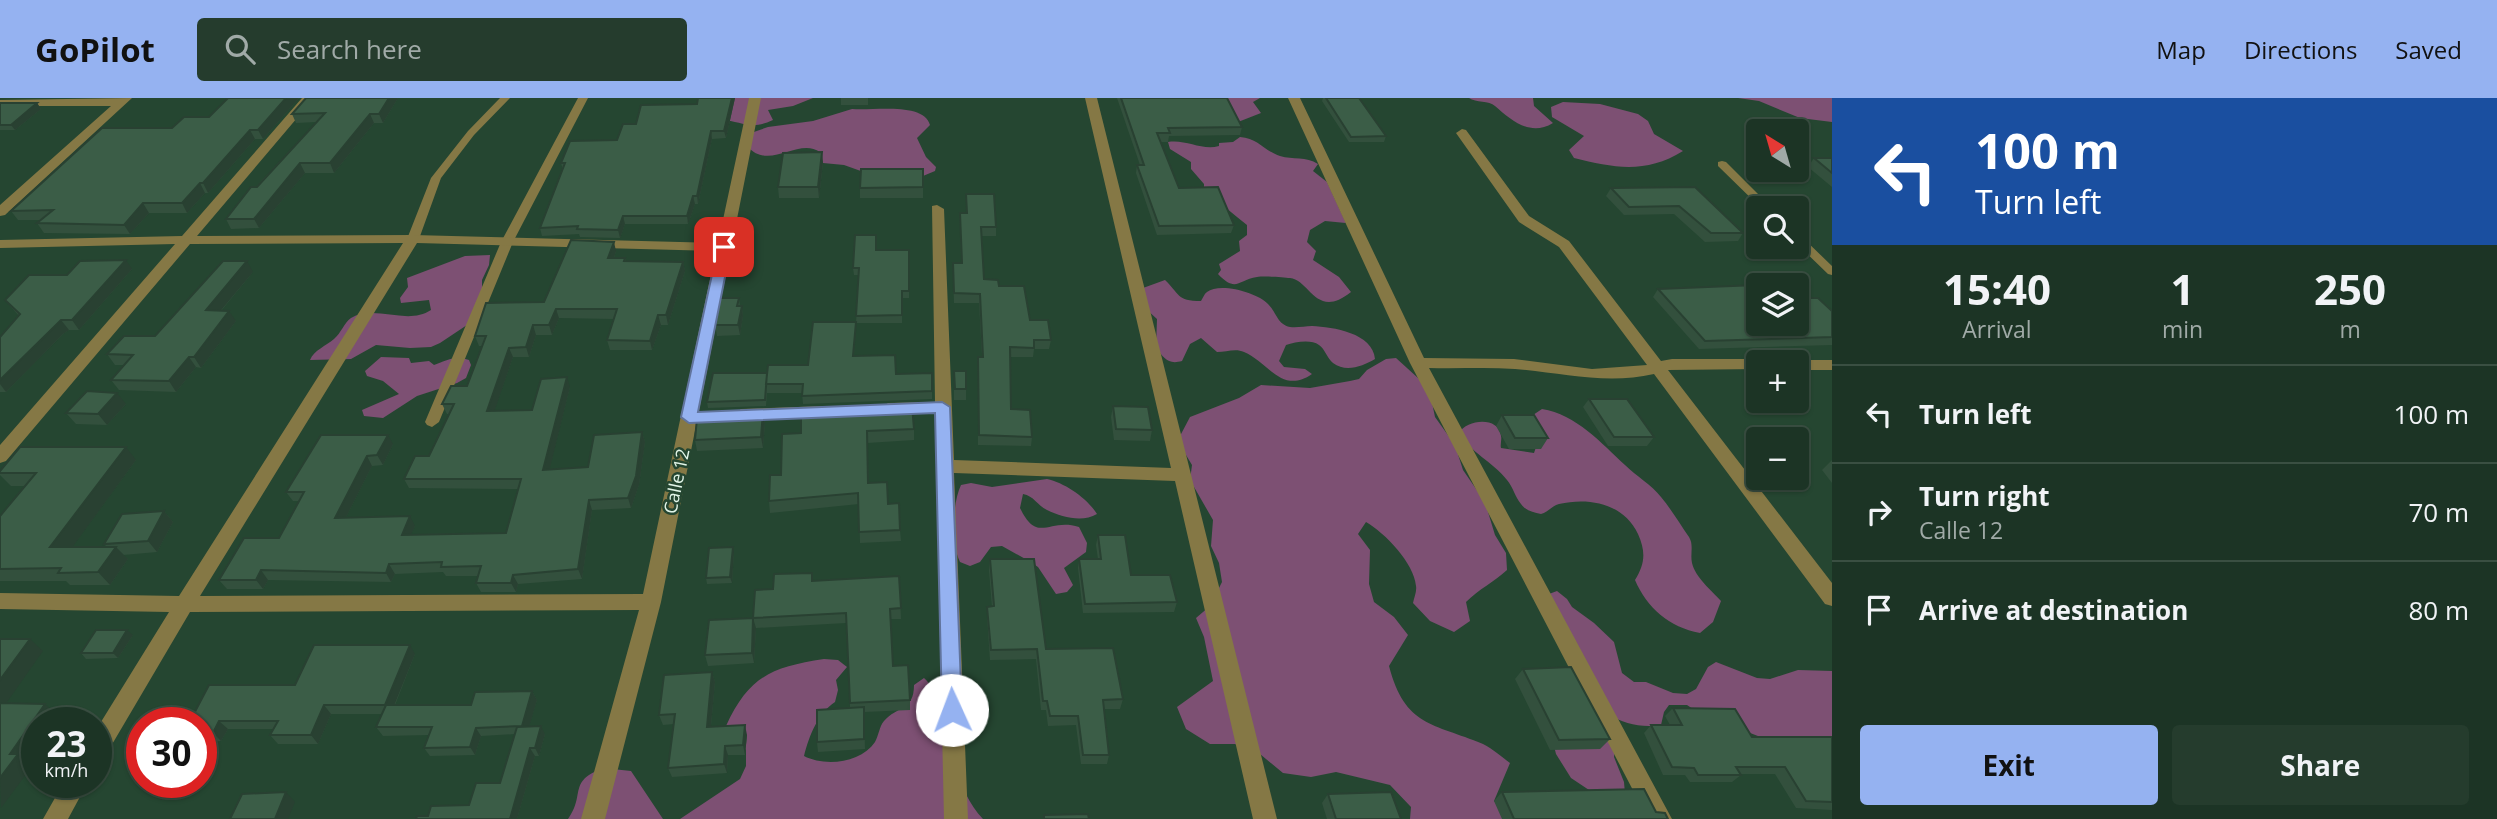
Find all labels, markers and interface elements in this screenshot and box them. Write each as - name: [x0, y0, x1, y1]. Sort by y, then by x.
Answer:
- search box: [197, 18, 687, 81]
- text: GoPilot: [35, 27, 155, 72]
- icon: search: [221, 30, 259, 68]
- text: Search here: [277, 31, 422, 67]
- text: Map: [2156, 33, 2206, 66]
- text: Directions: [2244, 33, 2357, 66]
- text: Saved: [2395, 33, 2462, 66]
- text: 100 m: [1975, 117, 2120, 183]
- north arrow: [1746, 119, 1810, 182]
- map controls: [1746, 119, 1809, 490]
- icon: left: [1860, 126, 1951, 217]
- text: Turn left: [1975, 180, 2101, 223]
- button: search: [1746, 196, 1809, 259]
- pin: [694, 217, 754, 277]
- icon: arrive: [705, 228, 743, 266]
- text: 15:40: [1943, 260, 2051, 317]
- text: 1: [2170, 260, 2195, 317]
- text: 250: [2314, 260, 2386, 317]
- button: layers: [1746, 273, 1809, 336]
- text: Arrival: [1962, 313, 2032, 345]
- text: min: [2162, 313, 2203, 345]
- text: m: [2339, 313, 2361, 345]
- button: +: [1746, 350, 1809, 413]
- icon: left: [1860, 395, 1898, 433]
- text: Turn left: [1919, 396, 2031, 432]
- text: 100 m: [2394, 396, 2469, 432]
- button: −: [1746, 427, 1809, 490]
- street label: Calle 12: [657, 446, 695, 516]
- text: Turn right: [1919, 478, 2050, 514]
- icon: right: [1860, 493, 1898, 531]
- text: 70 m: [2408, 494, 2469, 530]
- text: Calle 12: [1919, 514, 2003, 546]
- icon: arrive: [1860, 591, 1898, 629]
- text: Arrive at destination: [1919, 592, 2188, 628]
- text: 80 m: [2408, 592, 2469, 628]
- position arrow: [915, 673, 989, 747]
- speed limit sign: 30: [126, 707, 217, 798]
- text: 23: [46, 720, 87, 767]
- button: Exit: [1860, 725, 2158, 805]
- button: Share: [2172, 725, 2469, 805]
- text: km/h: [45, 758, 88, 782]

